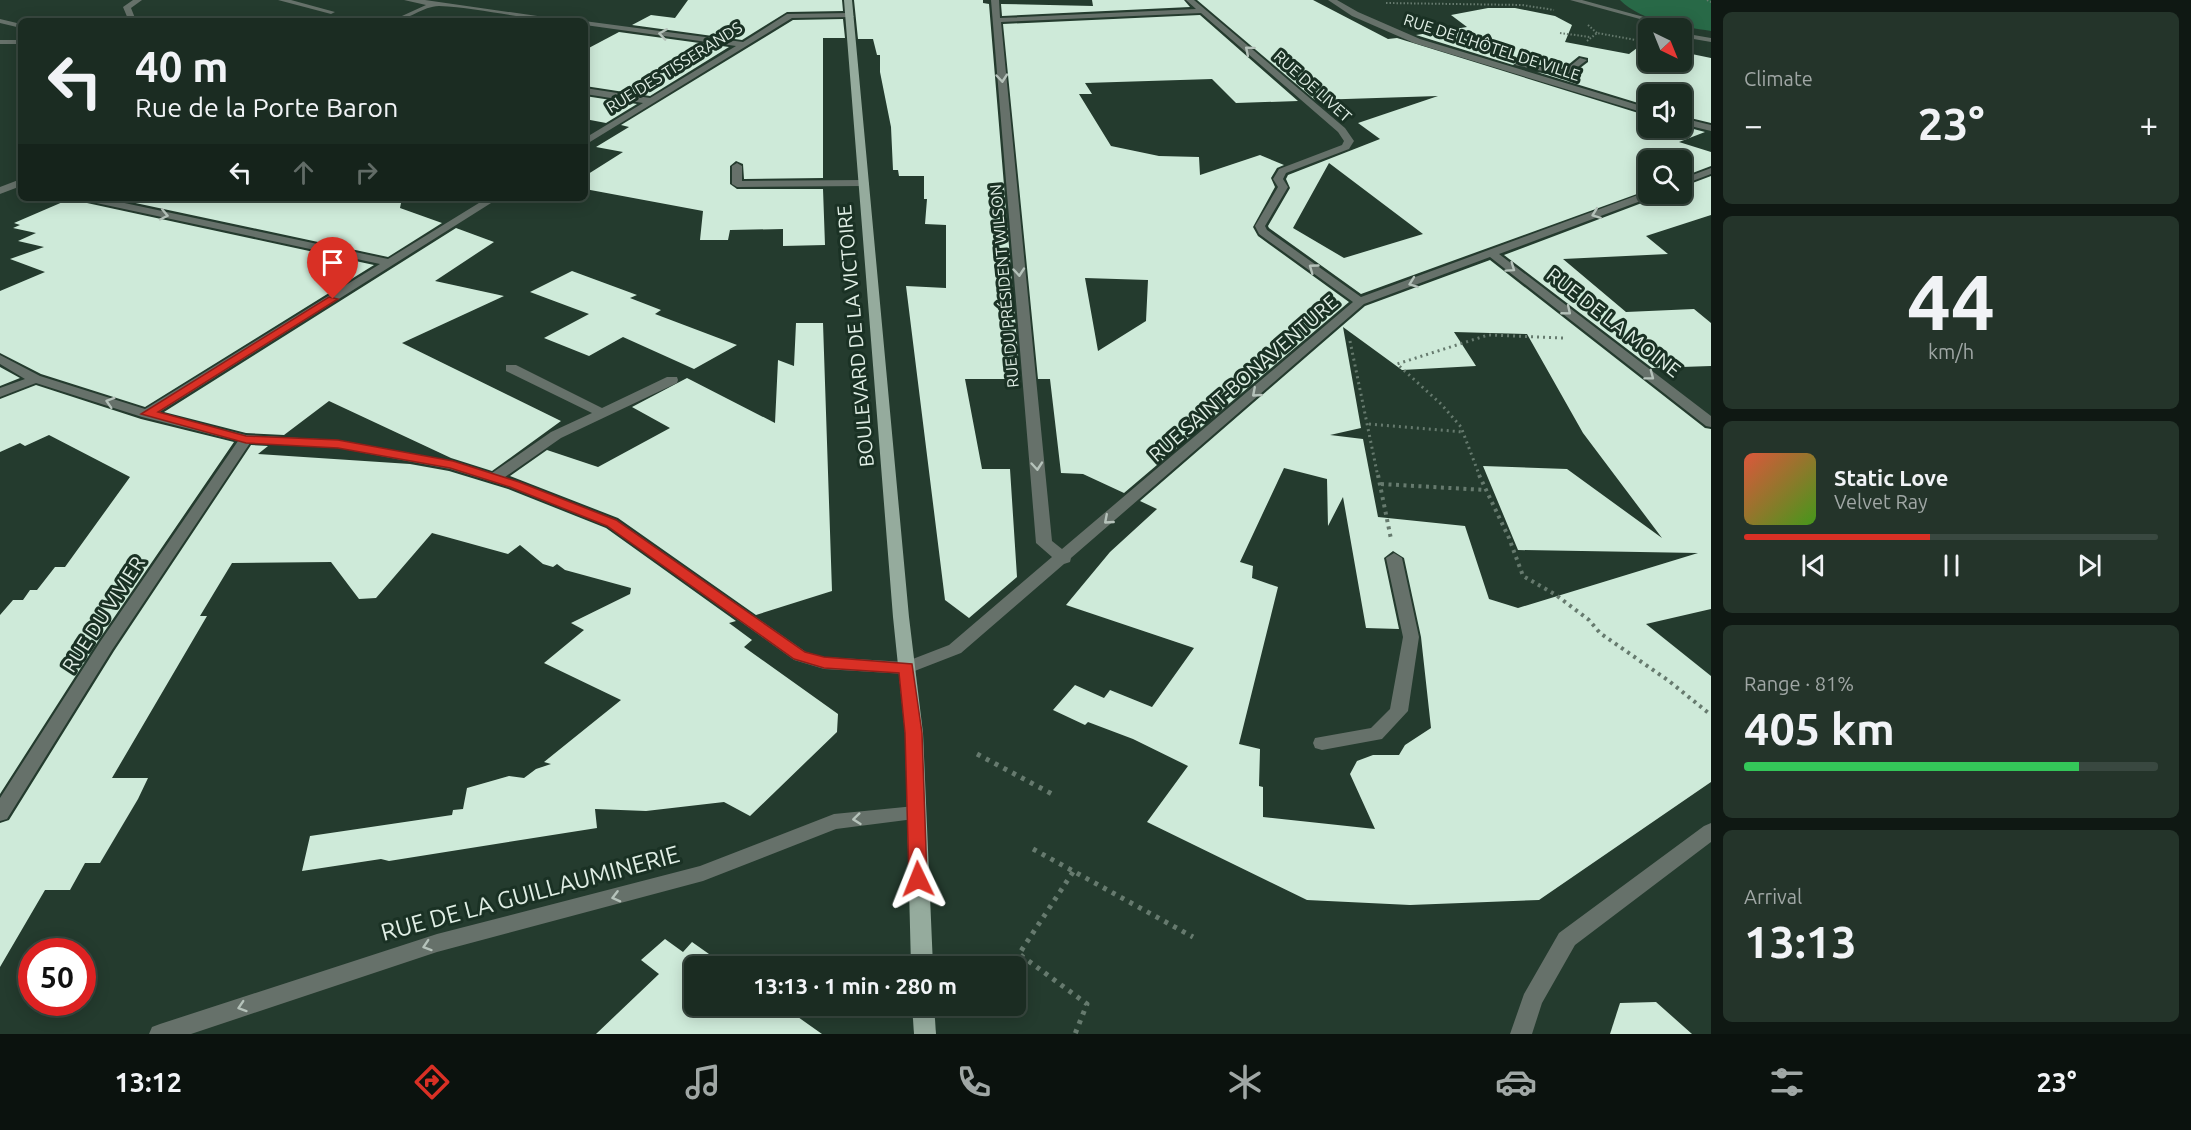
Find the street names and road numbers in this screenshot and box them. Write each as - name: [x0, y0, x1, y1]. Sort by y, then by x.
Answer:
- street label: RUE DE L’HÔTEL DE VILLE: [1402, 9, 1583, 84]
- street label: RUE DES TISSERANDS: [603, 18, 745, 116]
- street label: RUE DE LIVET: [1271, 47, 1355, 125]
- street label: RUE DU PRÉSIDENT WILSON: [984, 184, 1022, 389]
- street label: BOULEVARD DE LA VICTOIRE: [832, 204, 878, 468]
- street label: RUE DE LA MOINE: [1542, 263, 1686, 381]
- street label: RUE SAINT-BONAVENTURE: [1144, 290, 1342, 466]
- street label: RUE DU VIVIER: [57, 552, 149, 676]
- street label: RUE DE LA GUILLAUMINERIE: [378, 840, 682, 946]

